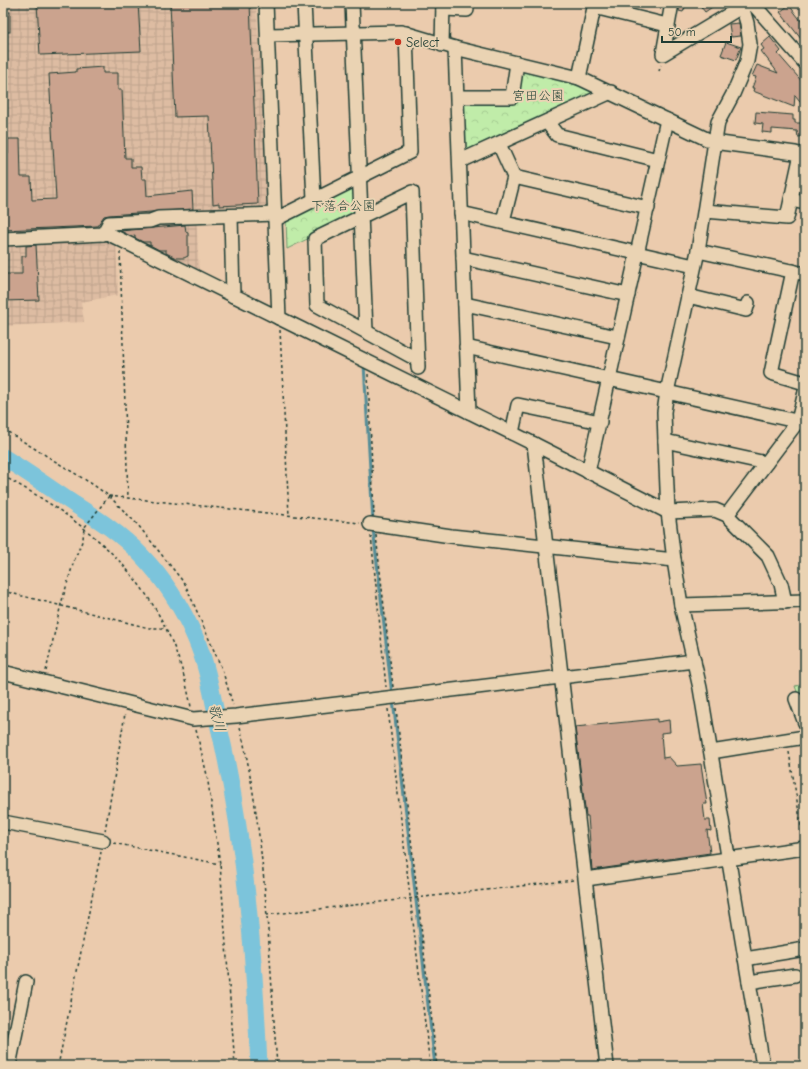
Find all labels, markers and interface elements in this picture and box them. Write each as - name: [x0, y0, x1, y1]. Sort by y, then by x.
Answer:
- scale bar: [662, 18, 731, 44]
- text: 50 m: [668, 25, 696, 39]
- place label: Select: [406, 35, 440, 50]
- marker: Select: [393, 37, 403, 47]
- park label: 宮田公園: [512, 88, 564, 103]
- park label: 下落合公園: [310, 198, 376, 213]
- water label: 歌川: [205, 702, 229, 734]

